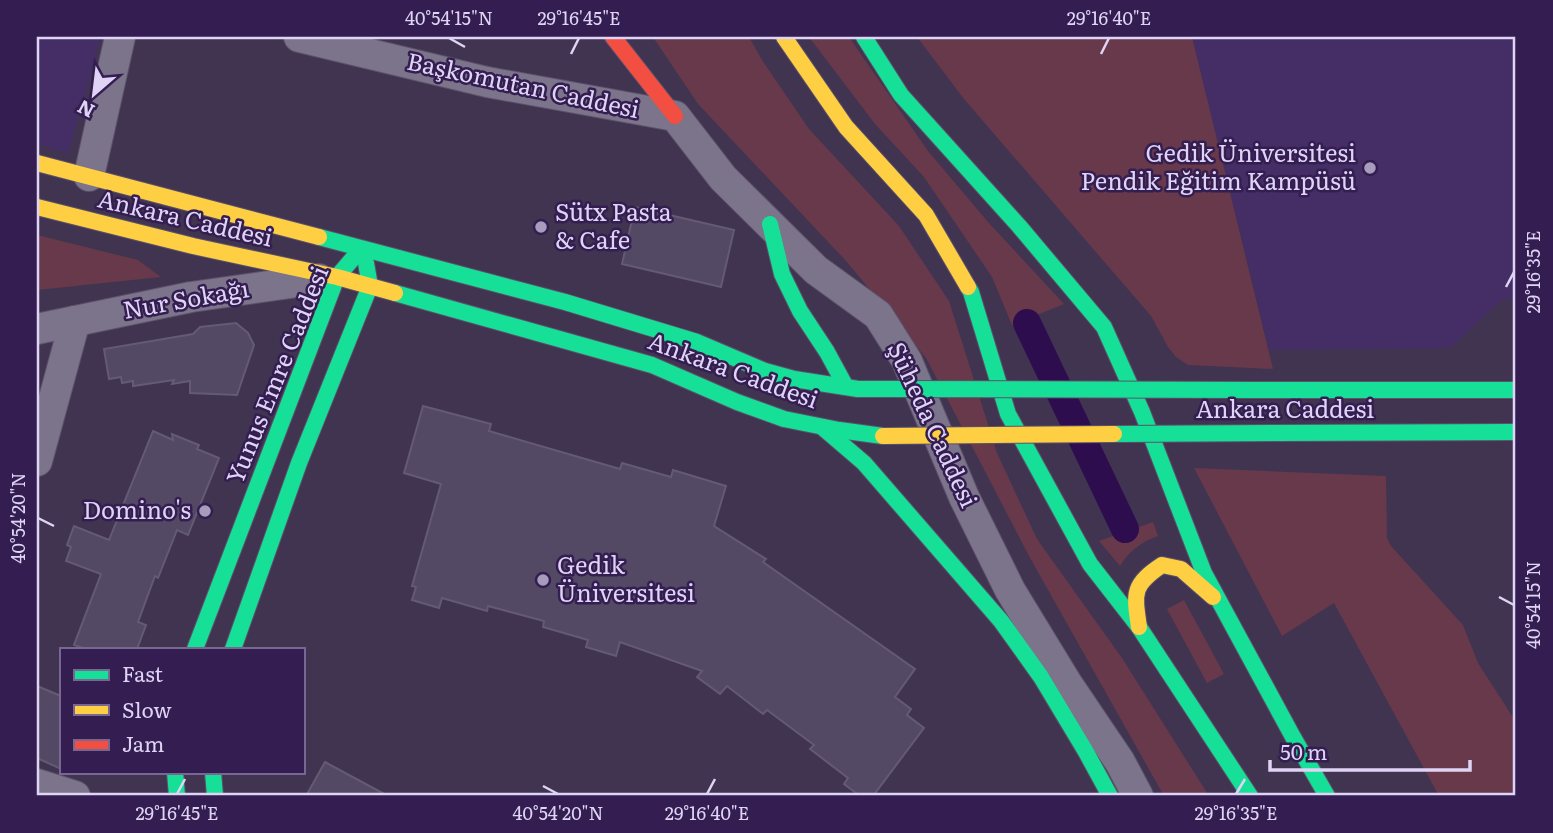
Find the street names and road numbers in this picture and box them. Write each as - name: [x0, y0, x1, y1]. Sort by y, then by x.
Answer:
- street label: Başkomutan Caddesi: [404, 42, 643, 125]
- street label: Ankara Caddesi: [95, 179, 277, 254]
- street label: Yunus Emre Caddesi: [216, 260, 335, 488]
- street label: Nur Sokağı: [120, 269, 251, 326]
- street label: Ankara Caddesi: [644, 322, 824, 416]
- street label: Şüheda Caddesi: [881, 335, 988, 513]
- street label: Ankara Caddesi: [1196, 390, 1374, 425]

